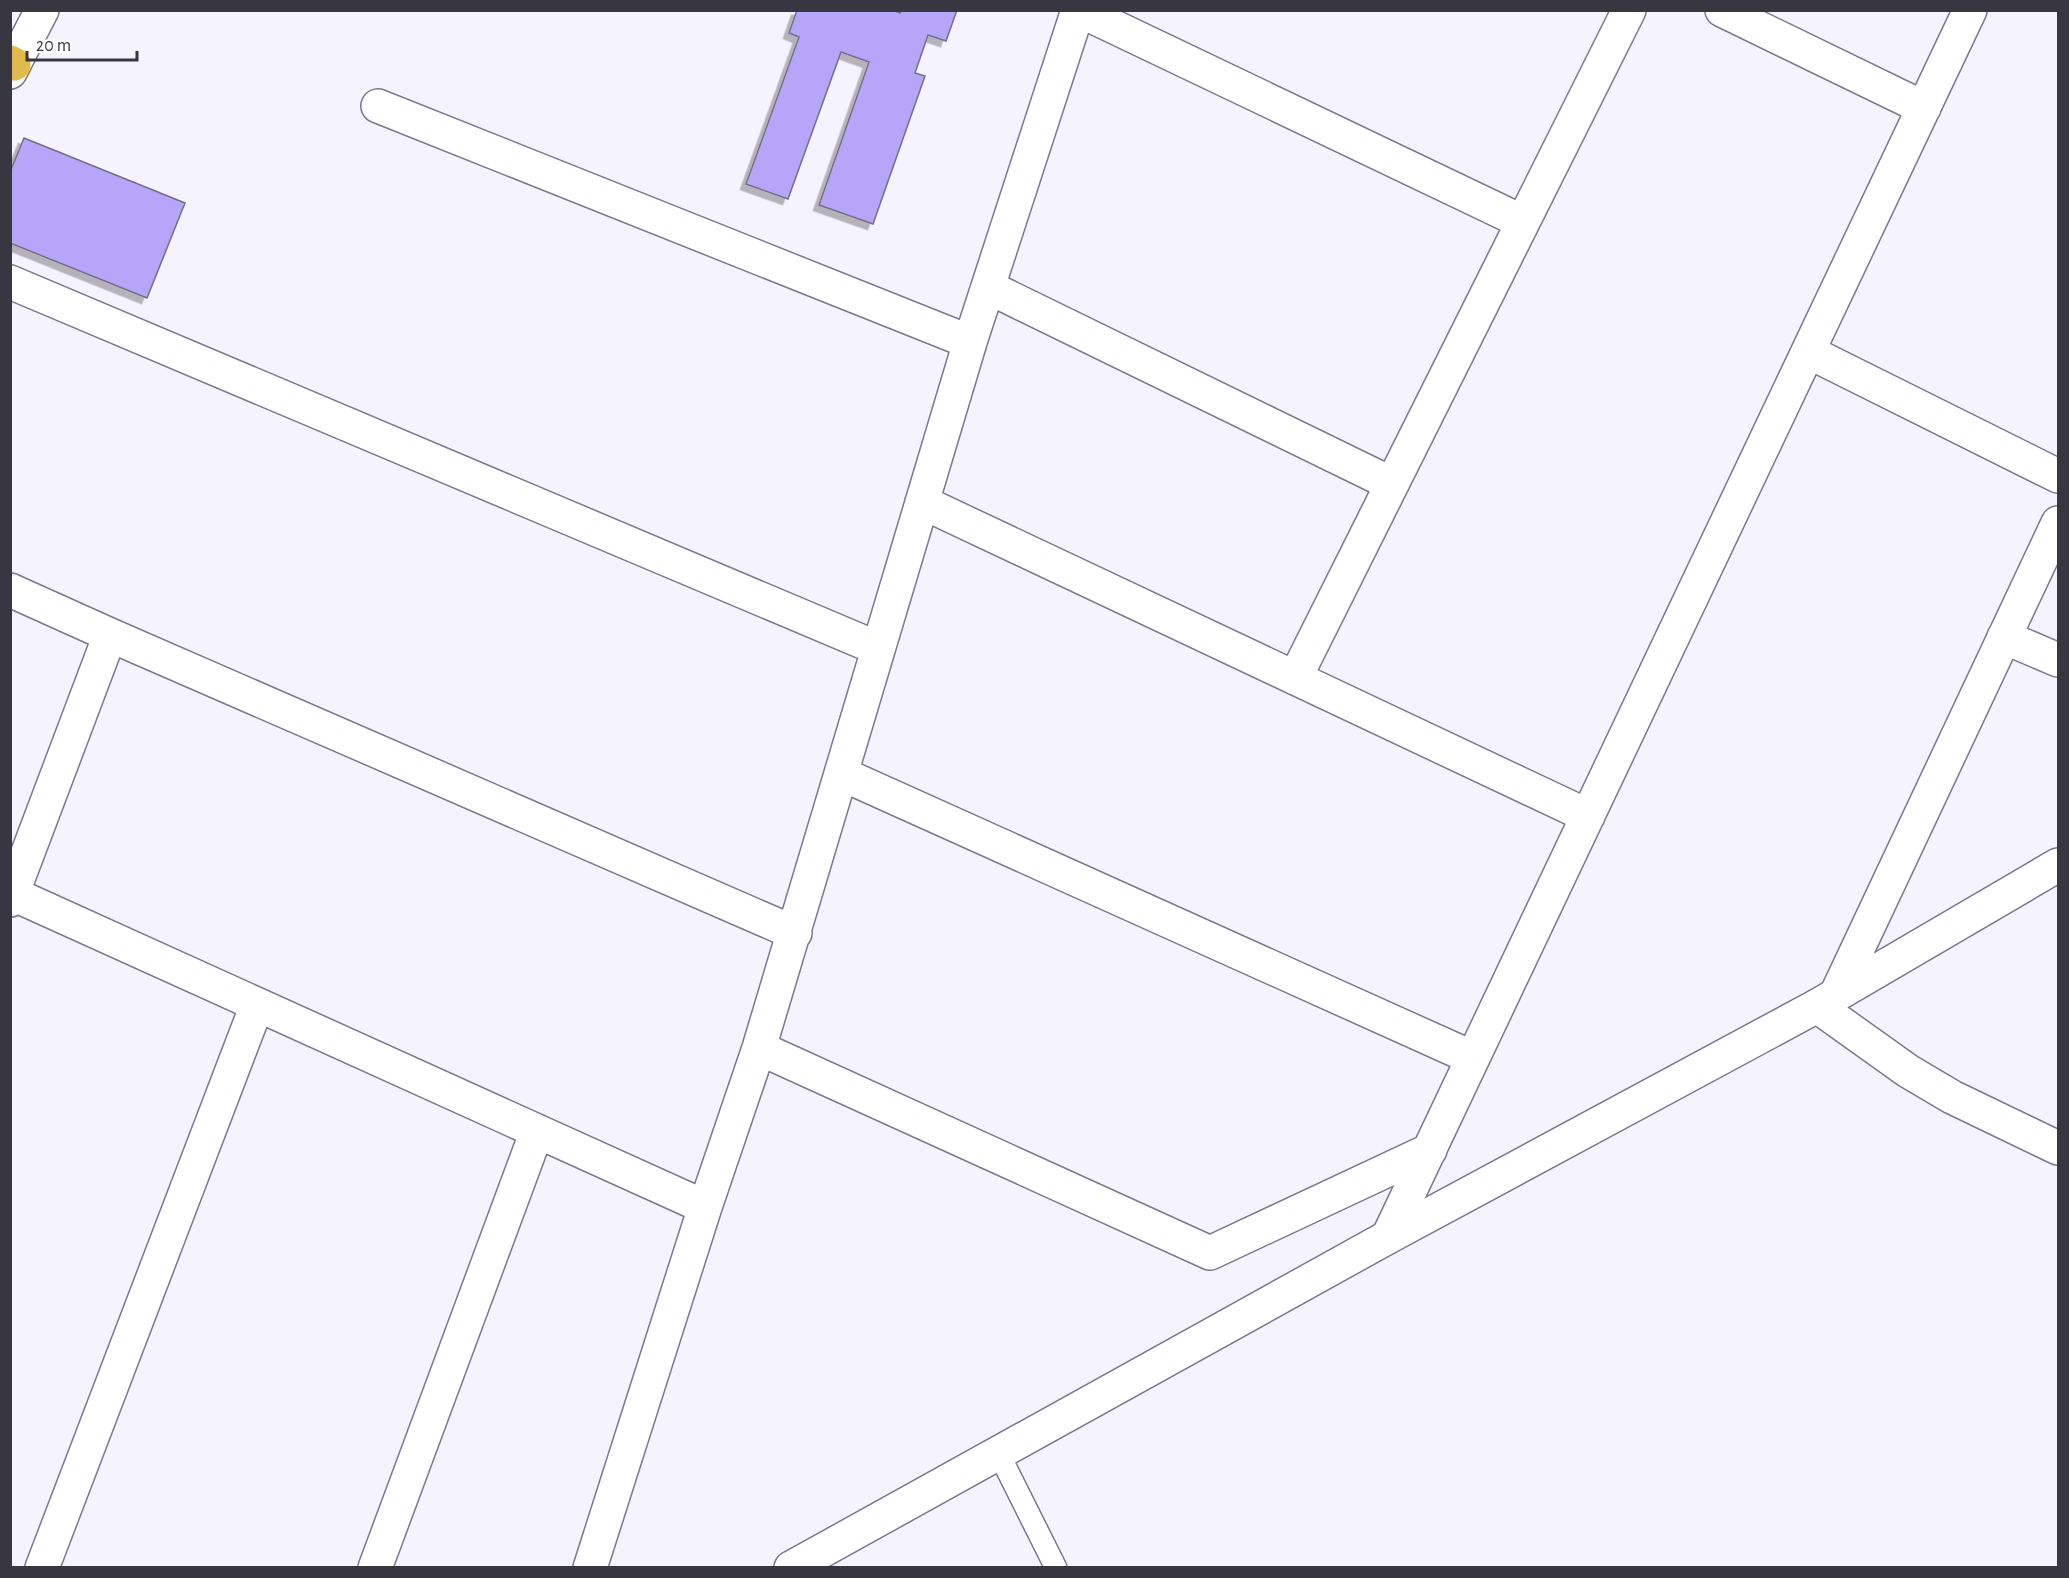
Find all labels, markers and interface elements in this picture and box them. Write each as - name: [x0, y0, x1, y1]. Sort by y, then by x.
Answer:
- scale bar: [27, 24, 136, 62]
- text: 20 m: [36, 37, 71, 55]

